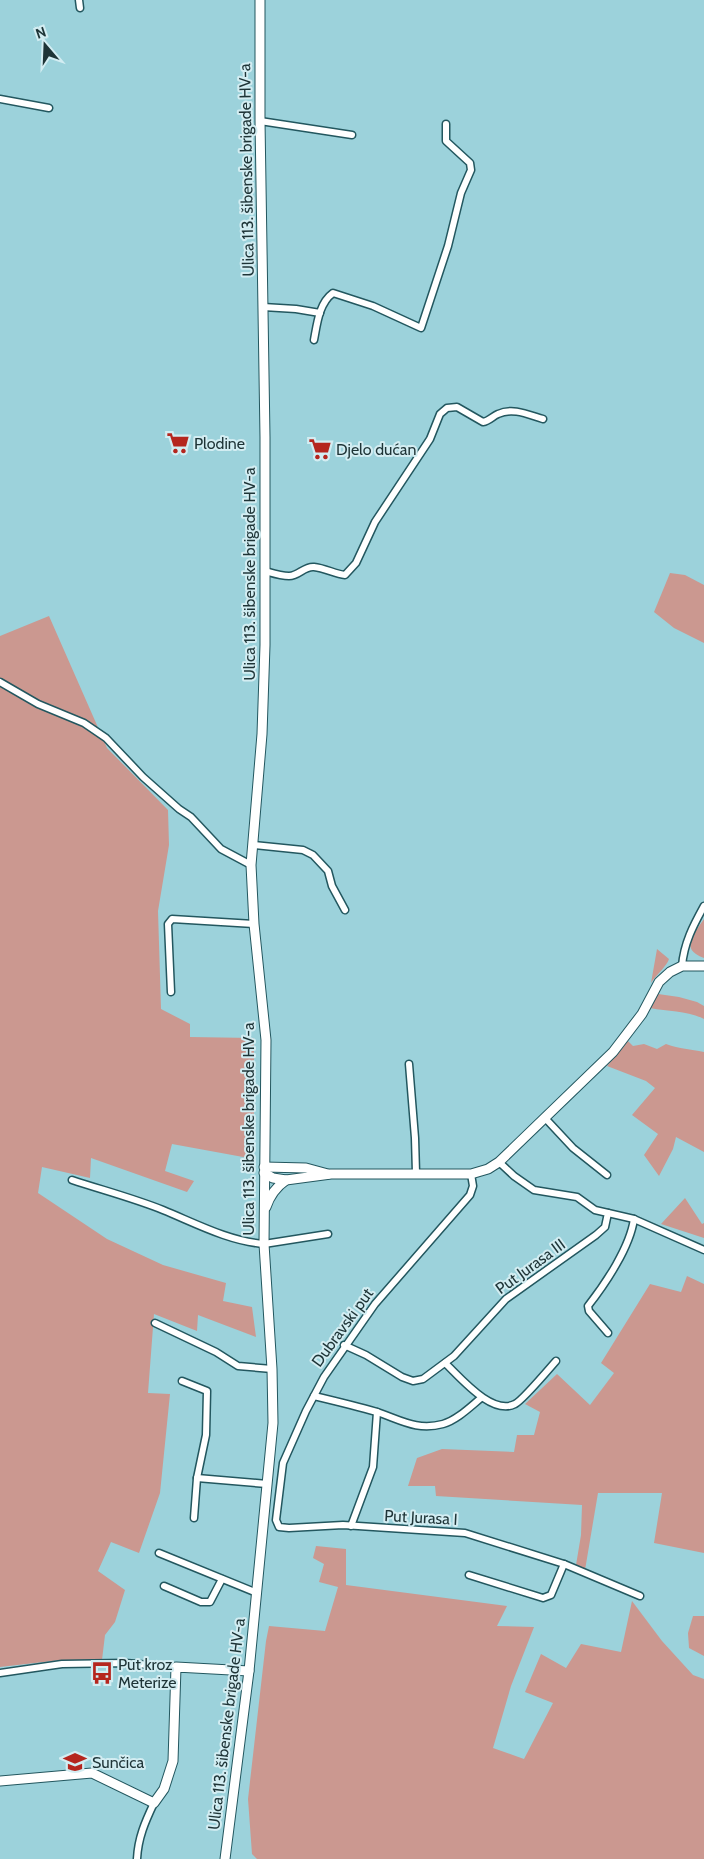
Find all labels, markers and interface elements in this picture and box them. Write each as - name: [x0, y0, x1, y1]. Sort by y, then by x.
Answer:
- north arrow: [20, 20, 70, 70]
- text: N: [33, 23, 48, 43]
- street label: Ulica 113. šibenske brigade HV-a: [235, 63, 258, 277]
- supermarket icon: Plodine: [165, 430, 191, 456]
- place label: Plodine: [194, 434, 245, 453]
- supermarket icon: Djelo dućan: [307, 436, 333, 462]
- place label: Djelo dućan: [336, 440, 416, 459]
- street label: Ulica 113. šibenske brigade HV-a: [240, 467, 259, 681]
- street label: Ulica 113. šibenske brigade HV-a: [239, 1022, 258, 1236]
- street label: Put Jurasa III: [492, 1235, 569, 1298]
- street label: Dubravski put: [308, 1284, 378, 1370]
- street label: Put Jurasa I: [384, 1506, 458, 1529]
- street label: Ulica 113. šibenske brigade HV-a: [204, 1617, 249, 1831]
- place label: Put kroz Meterize: [118, 1655, 177, 1692]
- bus stop icon: Put kroz Meterize: [89, 1660, 115, 1686]
- school or university icon: Sunčica: [62, 1749, 88, 1775]
- place label: Sunčica: [92, 1753, 144, 1772]

